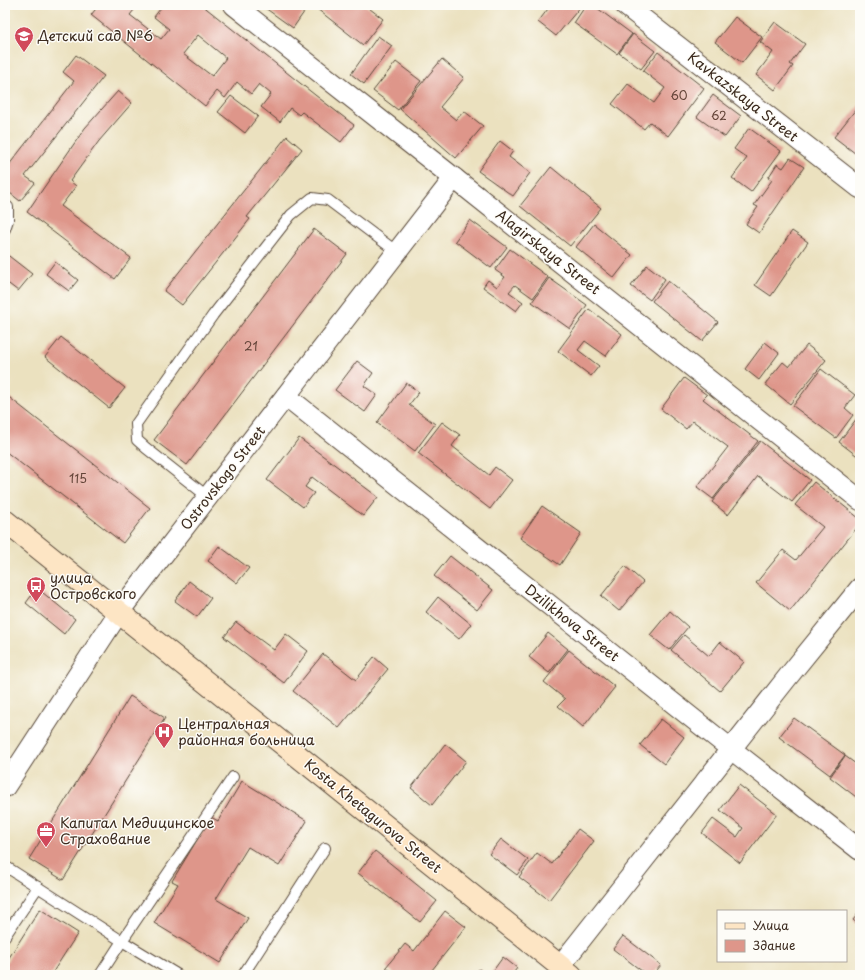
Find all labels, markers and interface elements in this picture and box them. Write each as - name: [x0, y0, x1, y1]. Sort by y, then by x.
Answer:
- school or university icon: Детский сад №6: [13, 25, 35, 53]
- place label: Детский сад №6: [37, 25, 153, 46]
- street label: Kavkazskaya Street: [684, 47, 803, 147]
- house number: 60: [670, 86, 688, 104]
- house number: 62: [711, 106, 727, 124]
- street label: Alagirskaya Street: [492, 204, 605, 299]
- house number: 21: [244, 337, 258, 355]
- street label: Ostrovskogo Street: [175, 421, 270, 534]
- house number: 115: [69, 469, 87, 487]
- place label: улица Островского: [50, 567, 137, 604]
- bus stop icon: улица Островского: [25, 575, 47, 603]
- street label: Dzilikhova Street: [521, 579, 624, 666]
- place label: Центральная районная больница: [178, 713, 315, 750]
- hospital icon: Центральная районная больница: [153, 721, 175, 749]
- street label: Kosta Khetagurova Street: [300, 754, 447, 878]
- place label: Капитал Медицинское Страхование: [60, 812, 215, 849]
- office icon: Капитал Медицинское Страхование: [35, 820, 57, 848]
- legend: [717, 910, 847, 962]
- text: Улица: [753, 916, 789, 934]
- text: Здание: [753, 936, 795, 954]

